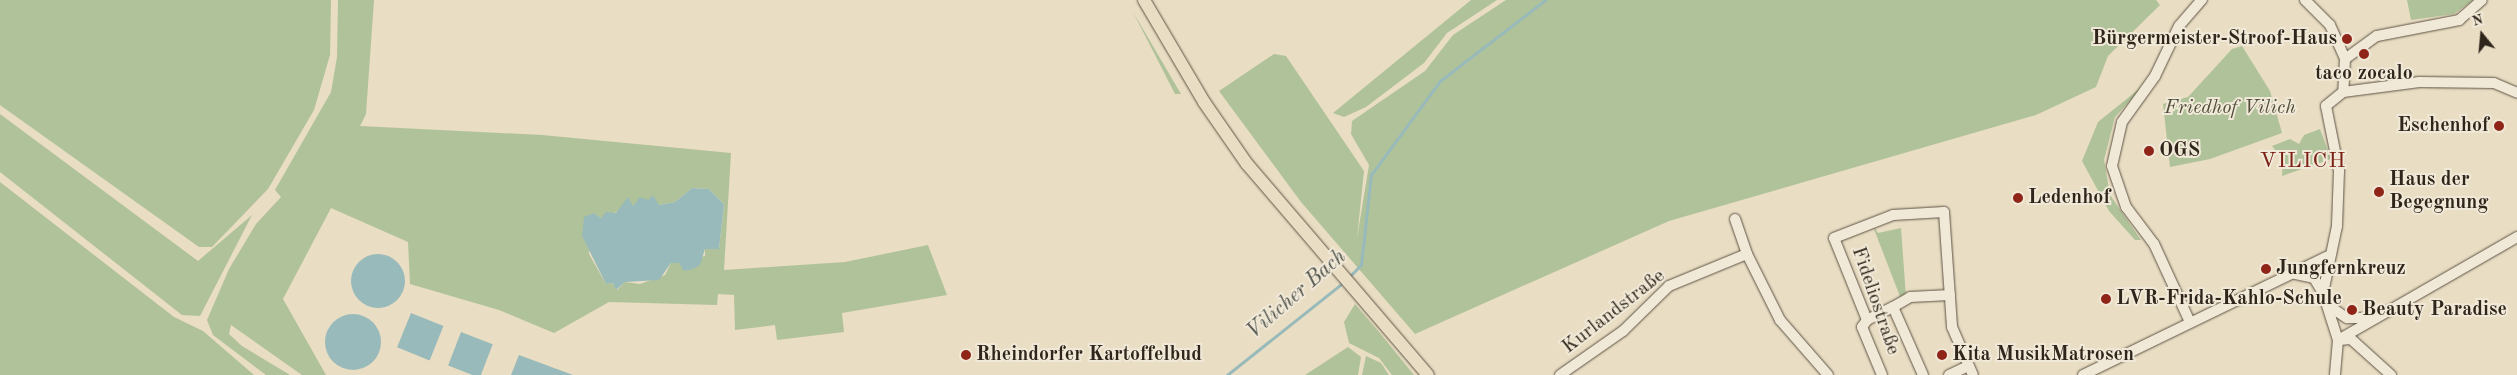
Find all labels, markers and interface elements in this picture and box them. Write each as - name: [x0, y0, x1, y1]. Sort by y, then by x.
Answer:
- north arrow: [2457, 10, 2507, 60]
- text: N: [2470, 12, 2485, 29]
- place label: Bürgermeister-Stroof-Haus: [2092, 27, 2337, 51]
- marker: Bürgermeister-Stroof-Haus: [2341, 33, 2353, 45]
- marker: taco zocalo: [2358, 48, 2370, 60]
- place label: taco zocalo: [2315, 62, 2413, 86]
- park label: Friedhof Vilich: [2164, 96, 2296, 120]
- place label: Eschenhof: [2397, 114, 2489, 138]
- marker: Eschenhof: [2493, 120, 2505, 132]
- place label: OGS: [2159, 139, 2200, 163]
- marker: OGS: [2143, 145, 2155, 157]
- district label: VILICH: [2259, 149, 2347, 175]
- place label: Haus der Begegnung: [2389, 168, 2489, 215]
- place label: Ledenhof: [2028, 186, 2110, 210]
- marker: Haus der Begegnung: [2373, 186, 2385, 198]
- marker: Ledenhof: [2012, 192, 2024, 204]
- street label: Fideliostraße: [1845, 244, 1905, 358]
- water label: Vilicher Bach: [1242, 245, 1352, 345]
- place label: Jungfernkreuz: [2276, 257, 2406, 281]
- marker: Jungfernkreuz: [2260, 263, 2272, 275]
- street label: Kurlandstraße: [1558, 264, 1670, 360]
- place label: LVR-Frida-Kahlo-Schule: [2116, 287, 2342, 311]
- marker: LVR-Frida-Kahlo-Schule: [2100, 293, 2112, 305]
- place label: Beauty Paradise: [2362, 298, 2507, 322]
- marker: Beauty Paradise: [2346, 304, 2358, 316]
- place label: Rheindorfer Kartoffelbud: [976, 343, 1202, 367]
- place label: Kita MusikMatrosen: [1952, 343, 2134, 367]
- marker: Rheindorfer Kartoffelbud: [960, 349, 972, 361]
- marker: Kita MusikMatrosen: [1936, 349, 1948, 361]

